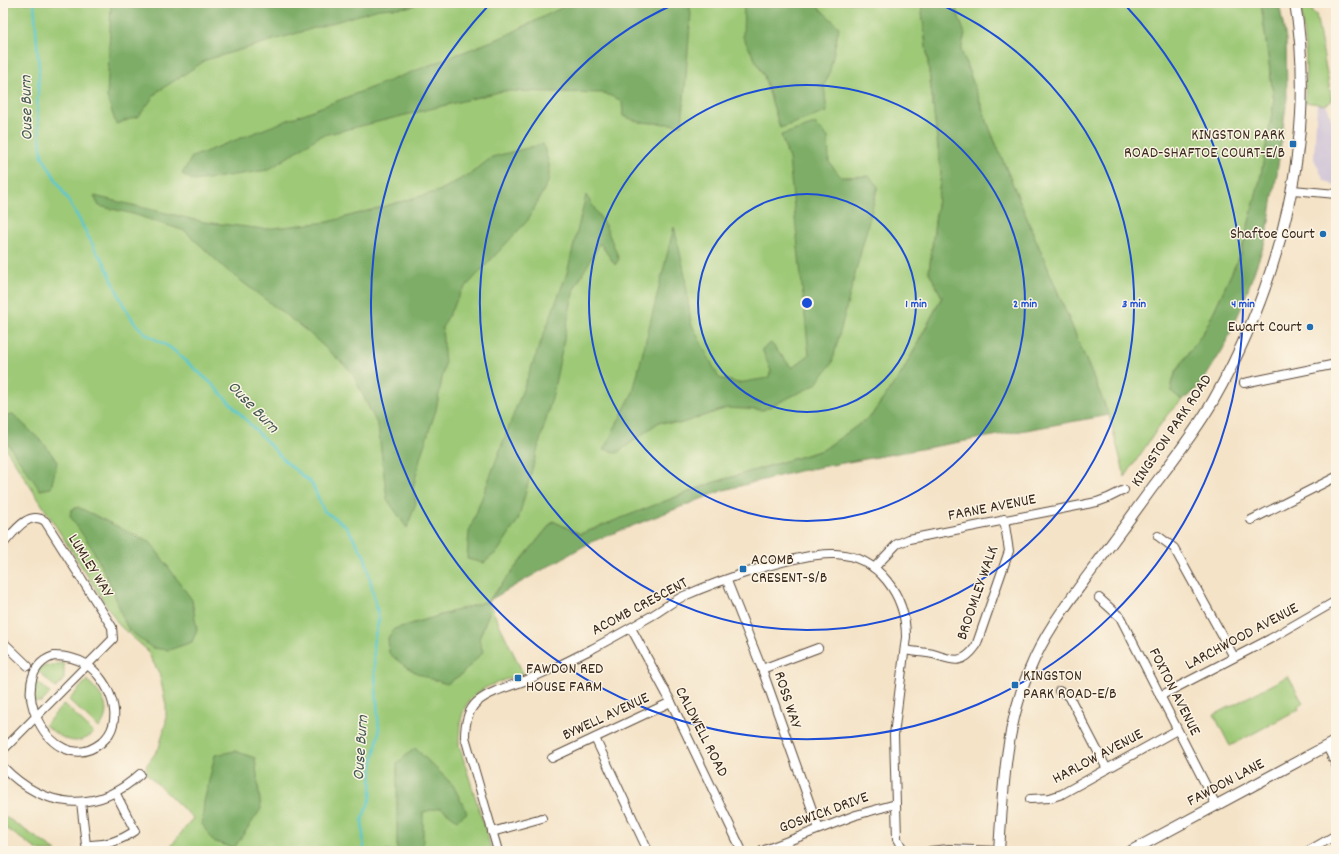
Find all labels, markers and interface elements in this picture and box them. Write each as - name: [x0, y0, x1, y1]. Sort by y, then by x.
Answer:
- water label: Ouse Burn: [15, 74, 41, 141]
- place label: KINGSTON PARK ROAD-SHAFTOE COURT-E/B: [1124, 124, 1285, 165]
- marker: KINGSTON PARK ROAD-SHAFTOE COURT-E/B: [1288, 139, 1298, 149]
- place label: Shaftoe Court: [1230, 223, 1315, 246]
- marker: Shaftoe Court: [1318, 229, 1328, 239]
- centre of rings: [800, 296, 814, 310]
- text: 1 min: [905, 296, 927, 313]
- text: 2 min: [1013, 296, 1037, 313]
- text: 3 min: [1122, 296, 1146, 313]
- text: 4 min: [1231, 296, 1255, 313]
- place label: Ewart Court: [1228, 316, 1302, 339]
- marker: Ewart Court: [1305, 322, 1315, 332]
- street label: KINGSTON PARK ROAD: [1126, 370, 1218, 492]
- water label: Ouse Burn: [221, 376, 284, 441]
- street label: FARNE AVENUE: [946, 488, 1039, 528]
- street label: LUMLEY WAY: [62, 530, 119, 603]
- street label: BROOMLEY WALK: [951, 543, 1005, 643]
- place label: ACOMB CRESENT-S/B: [751, 549, 827, 590]
- marker: ACOMB CRESENT-S/B: [738, 564, 748, 574]
- street label: ACOMB CRESCENT: [588, 572, 693, 642]
- street label: LARCHWOOD AVENUE: [1181, 597, 1303, 677]
- street label: FOXTON AVENUE: [1142, 644, 1206, 741]
- place label: FAWDON RED HOUSE FARM: [526, 658, 603, 699]
- place label: KINGSTON PARK ROAD-E/B: [1023, 665, 1117, 706]
- street label: ROSS WAY: [767, 669, 807, 732]
- marker: FAWDON RED HOUSE FARM: [513, 673, 523, 683]
- marker: KINGSTON PARK ROAD-E/B: [1010, 680, 1020, 690]
- street label: CALDWELL ROAD: [668, 683, 734, 781]
- street label: BYWELL AVENUE: [559, 687, 654, 747]
- water label: Ouse Burn: [348, 714, 376, 781]
- street label: HARLOW AVENUE: [1049, 723, 1148, 791]
- street label: FAWDON LANE: [1183, 753, 1269, 813]
- street label: GOSWICK DRIVE: [776, 786, 872, 840]

